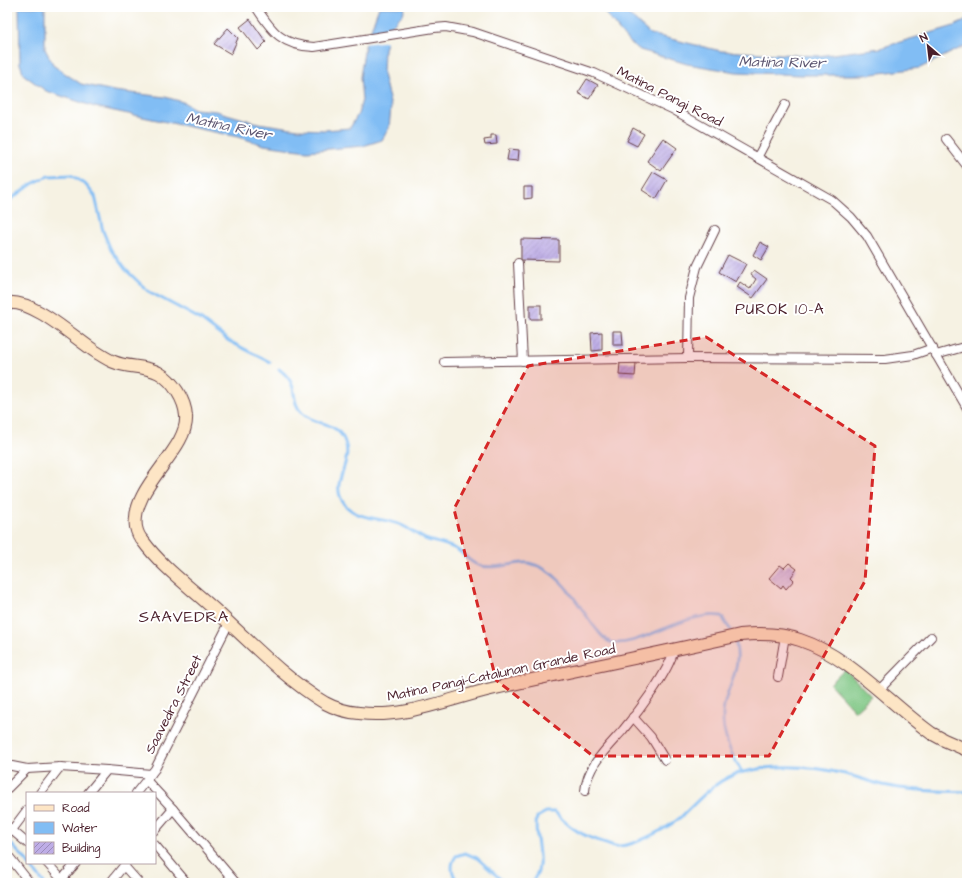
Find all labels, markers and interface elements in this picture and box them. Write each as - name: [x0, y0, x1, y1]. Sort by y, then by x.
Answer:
- north arrow: [908, 26, 948, 66]
- text: N: [917, 29, 930, 46]
- water label: Matina River: [738, 51, 827, 74]
- street label: Matina Pangi Road: [613, 62, 726, 132]
- water label: Matina River: [184, 107, 275, 146]
- district label: PUROK 10-A: [735, 299, 825, 320]
- district label: SAAVEDRA: [139, 606, 229, 628]
- street label: Matina Pangi-Catalunan Grande Road: [385, 639, 617, 707]
- street label: Saavedra Street: [140, 651, 208, 758]
- legend: [26, 792, 156, 864]
- text: Road: [62, 800, 90, 817]
- text: Water: [62, 820, 98, 837]
- text: Building: [62, 840, 100, 858]

